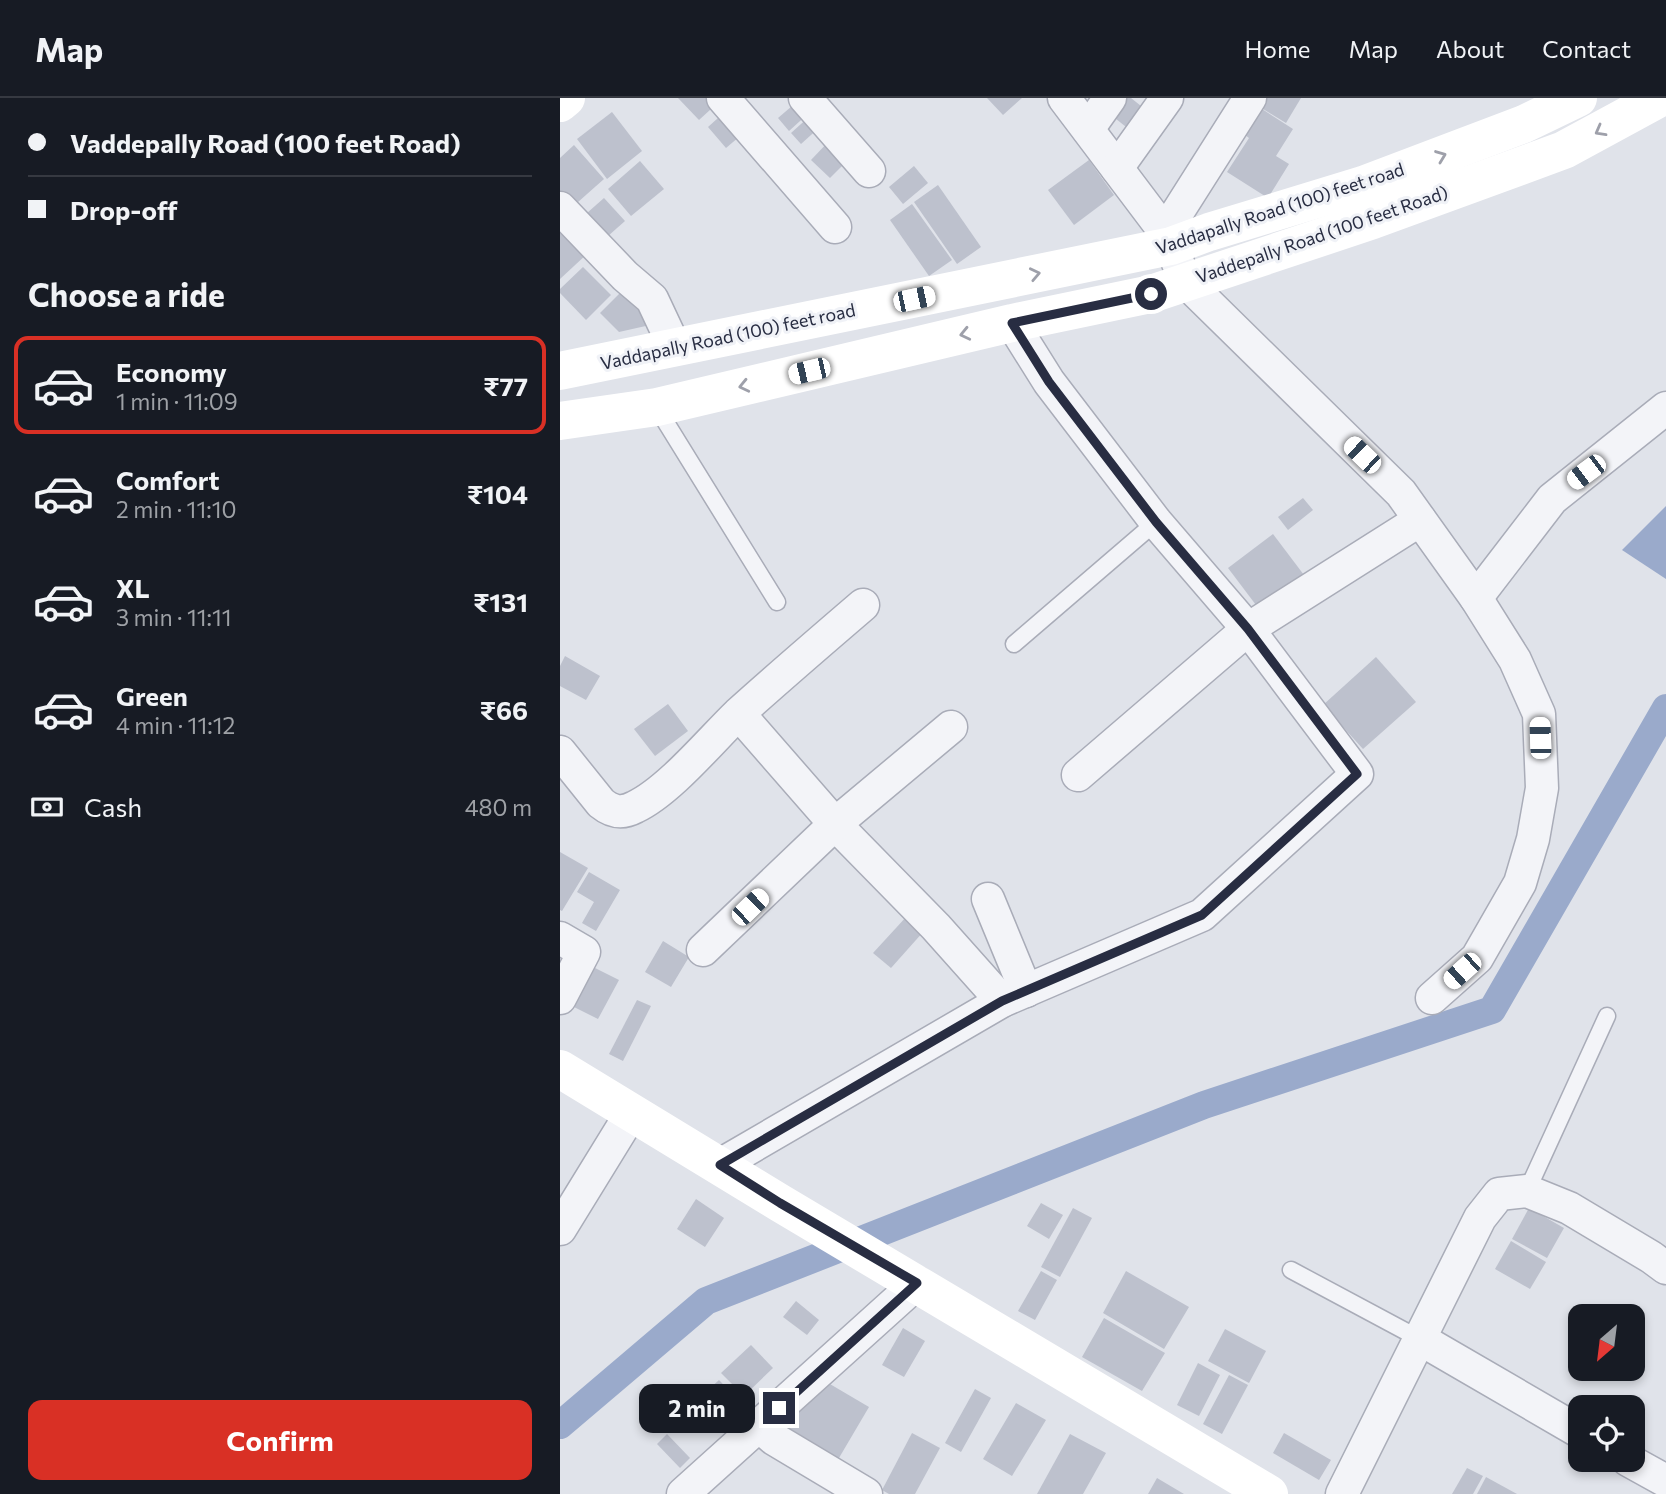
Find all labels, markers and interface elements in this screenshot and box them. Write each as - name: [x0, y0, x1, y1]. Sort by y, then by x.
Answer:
- text: Map: [35, 28, 103, 69]
- text: Home: [1245, 34, 1311, 63]
- text: Map: [1349, 34, 1398, 63]
- text: About: [1436, 34, 1504, 63]
- text: Contact: [1542, 34, 1631, 63]
- one-way arrow: [1595, 122, 1607, 136]
- text: Vaddepally Road (100 feet Road): [70, 127, 461, 158]
- one-way arrow: [1434, 150, 1446, 164]
- street label: Vaddapally Road (100) feet road: [1153, 157, 1407, 259]
- street label: Vaddepally Road (100 feet Road): [1193, 180, 1451, 288]
- text: Drop-off: [70, 194, 177, 225]
- one-way arrow: [1029, 268, 1041, 283]
- text: Choose a ride: [28, 274, 225, 314]
- route start: [1135, 278, 1167, 310]
- car: [892, 284, 937, 314]
- street label: Vaddapally Road (100) feet road: [598, 298, 857, 374]
- one-way arrow: [959, 326, 971, 340]
- icon: car: [32, 354, 95, 417]
- text: Economy: [116, 356, 227, 387]
- car: [787, 356, 832, 386]
- text: ₹77: [483, 370, 528, 401]
- one-way arrow: [738, 378, 750, 392]
- text: 1 min · 11:09: [116, 387, 238, 415]
- car: [1340, 433, 1385, 477]
- car: [1563, 451, 1610, 493]
- icon: car: [32, 462, 95, 525]
- text: Comfort: [116, 464, 219, 495]
- text: ₹104: [467, 478, 528, 509]
- text: 2 min · 11:10: [116, 495, 236, 523]
- icon: car: [32, 570, 95, 633]
- text: XL: [116, 572, 150, 603]
- text: ₹131: [473, 586, 528, 617]
- text: 3 min · 11:11: [116, 603, 232, 631]
- icon: car: [32, 678, 95, 741]
- text: Green: [116, 680, 188, 711]
- text: ₹66: [480, 694, 528, 725]
- text: 4 min · 11:12: [116, 711, 235, 739]
- car: [1529, 717, 1552, 759]
- icon: cash: [28, 788, 66, 826]
- text: Cash: [84, 791, 142, 822]
- text: 480 m: [465, 793, 532, 821]
- car: [728, 885, 773, 929]
- car: [1440, 949, 1485, 993]
- north arrow: [1568, 1304, 1645, 1381]
- map controls: [1568, 1304, 1645, 1472]
- callout: 2 min: [639, 1384, 754, 1432]
- route end: [763, 1392, 795, 1424]
- text: 2 min: [668, 1394, 726, 1422]
- button: locate: [1568, 1395, 1645, 1472]
- button: Confirm: [28, 1400, 532, 1480]

